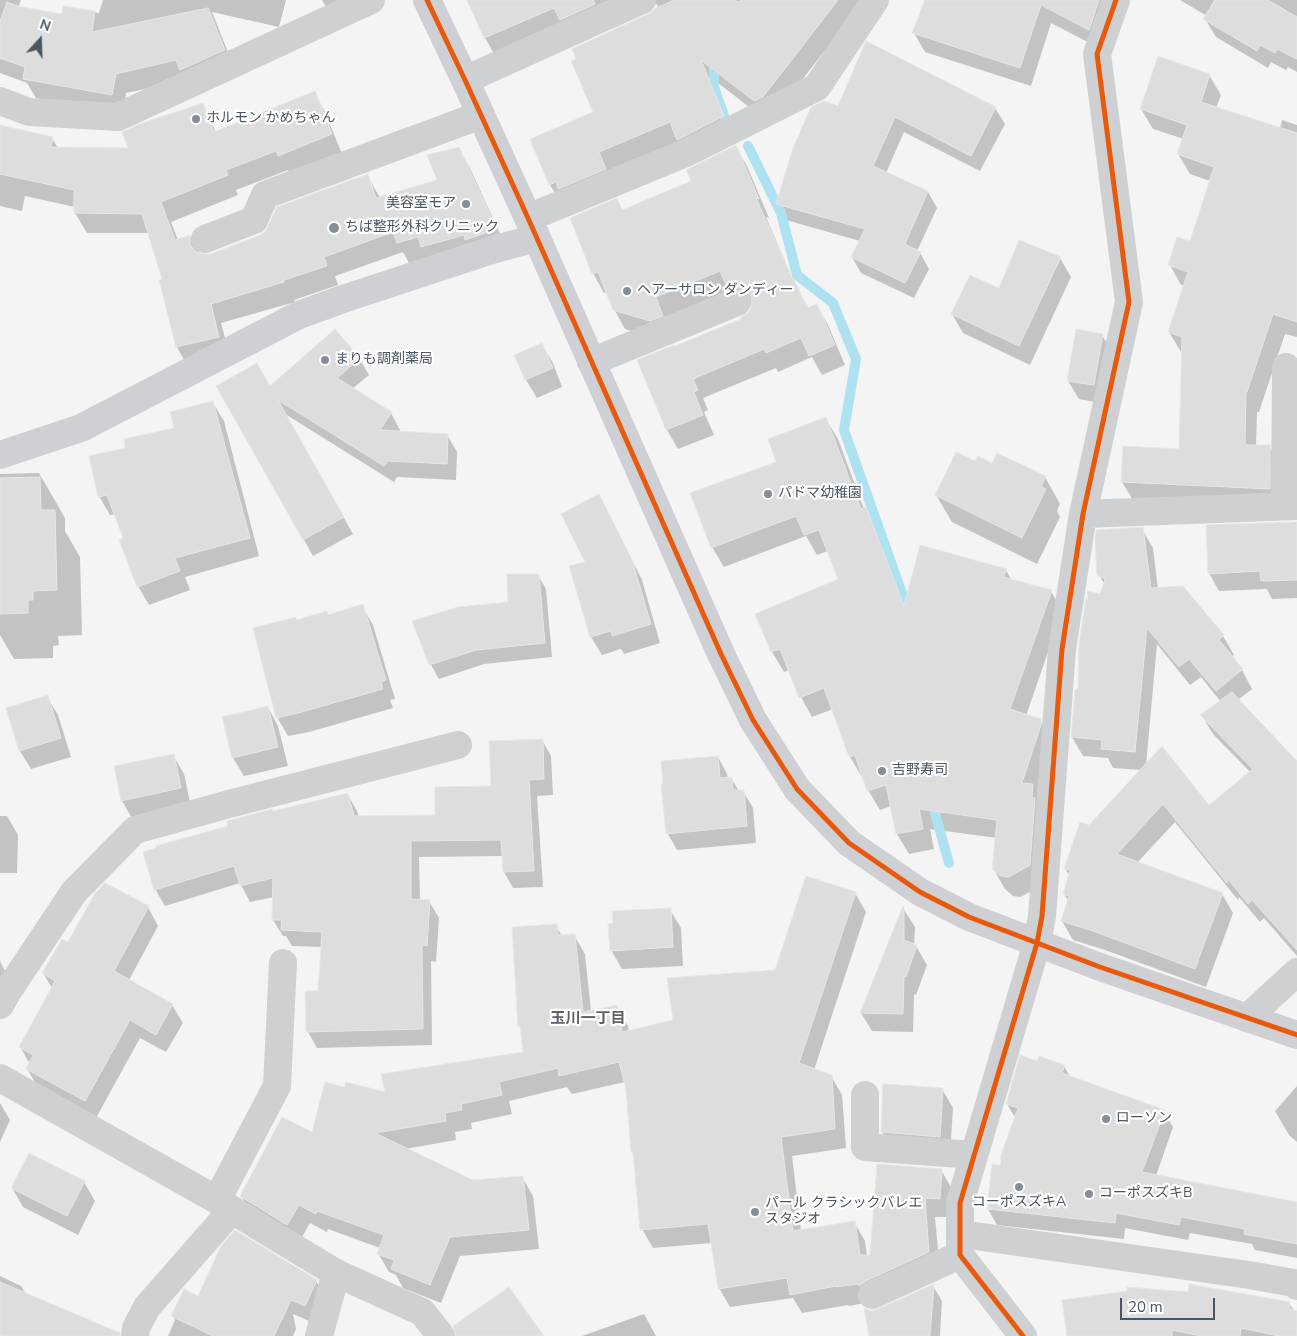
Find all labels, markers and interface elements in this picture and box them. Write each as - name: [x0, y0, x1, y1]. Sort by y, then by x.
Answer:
- north arrow: [15, 15, 65, 65]
- text: N: [37, 15, 53, 36]
- place label: ホルモン かめちゃん: [206, 111, 336, 127]
- marker: ホルモン かめちゃん: [190, 113, 202, 125]
- place label: 美容室モア: [386, 196, 456, 212]
- marker: 美容室モア: [460, 198, 472, 210]
- place label: ちば整形外科クリニック: [345, 220, 499, 236]
- marker: ちば整形外科クリニック: [327, 221, 341, 235]
- place label: ヘアーサロン ダンディー: [637, 283, 794, 299]
- marker: ヘアーサロン ダンディー: [621, 285, 633, 297]
- place label: まりも調剤薬局: [335, 352, 433, 368]
- marker: まりも調剤薬局: [319, 354, 331, 366]
- place label: パドマ幼稚園: [778, 486, 862, 502]
- marker: パドマ幼稚園: [762, 488, 774, 500]
- place label: 吉野寿司: [892, 763, 948, 779]
- marker: 吉野寿司: [876, 765, 888, 777]
- district label: 玉川一丁目: [551, 1010, 625, 1028]
- place label: ローソン: [1116, 1111, 1172, 1127]
- marker: ローソン: [1100, 1113, 1112, 1125]
- marker: コーポスズキA: [1013, 1181, 1025, 1193]
- place label: コーポスズキB: [1099, 1186, 1192, 1202]
- marker: コーポスズキB: [1083, 1188, 1095, 1200]
- place label: コーポスズキA: [972, 1195, 1066, 1211]
- place label: パール クラシックバレエ スタジオ: [765, 1196, 923, 1228]
- marker: パール クラシックバレエ スタジオ: [749, 1206, 761, 1218]
- scale bar: [1122, 1288, 1217, 1320]
- text: 20 m: [1128, 1297, 1163, 1317]

